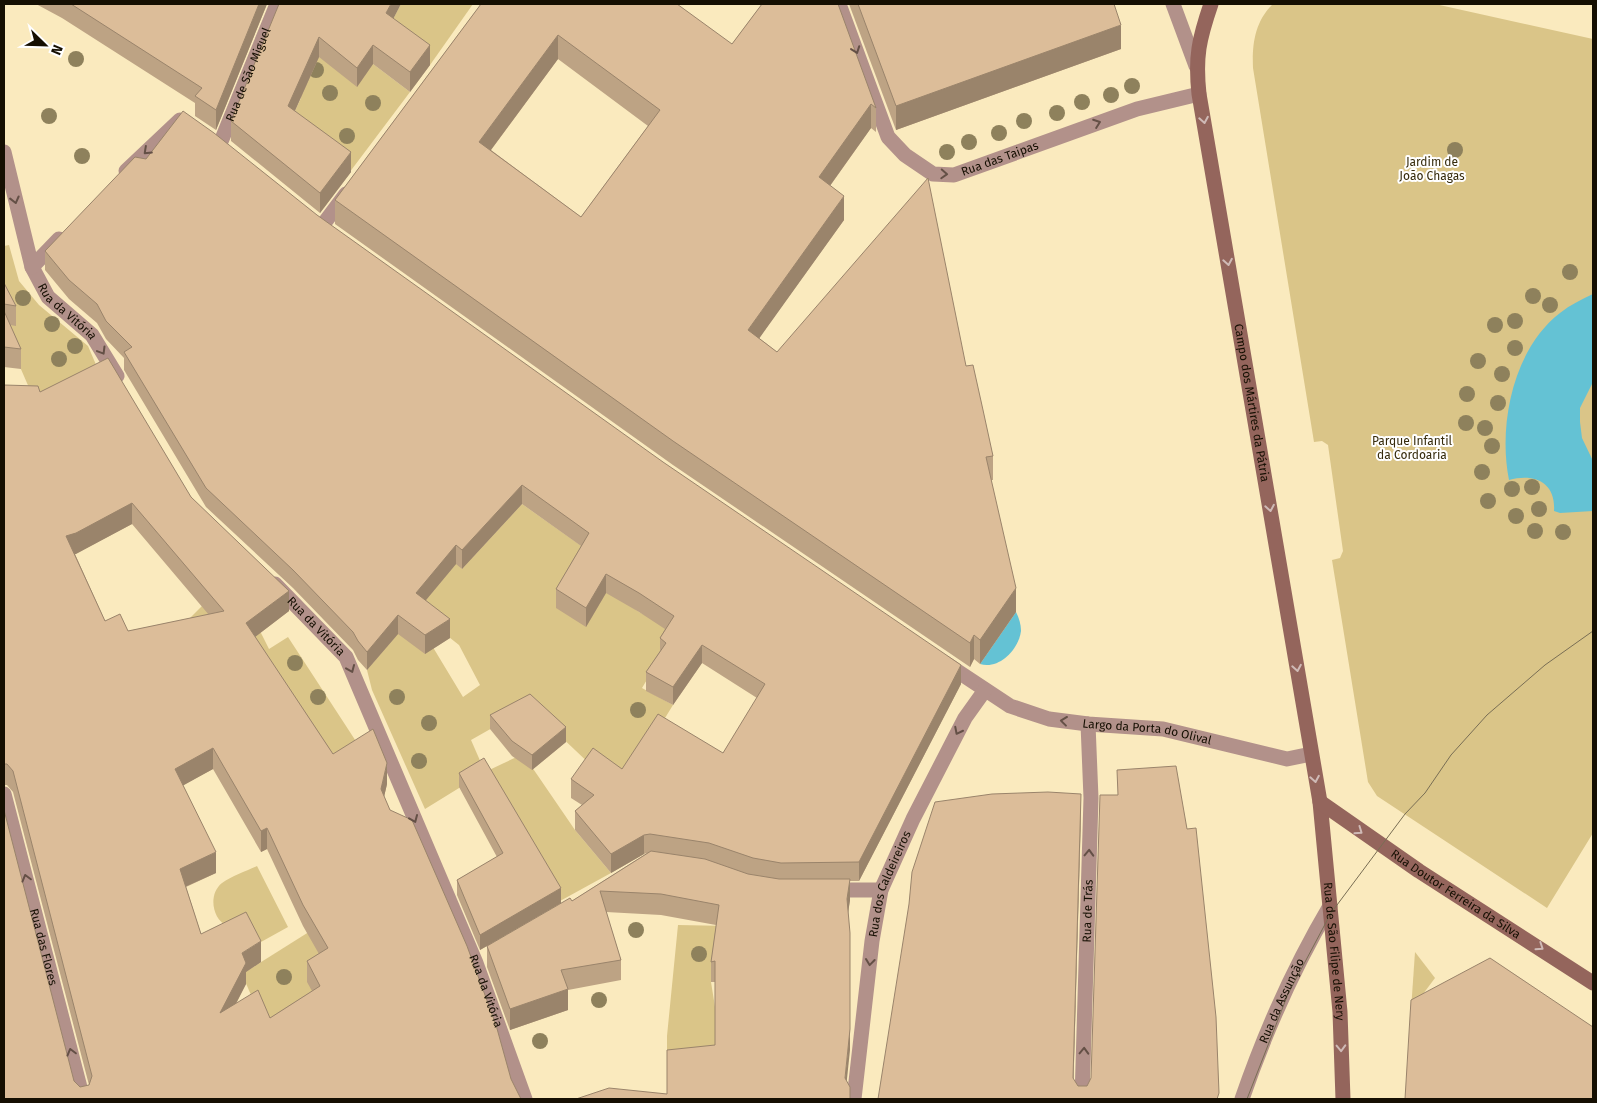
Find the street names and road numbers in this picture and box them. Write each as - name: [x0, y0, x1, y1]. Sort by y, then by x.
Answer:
- street label: Rua de São Miguel: [223, 25, 274, 124]
- street label: Rua das Taipas: [959, 138, 1041, 179]
- street label: Rua da Vitória: [35, 281, 100, 342]
- street label: Campo dos Mártires da Pátria: [1231, 323, 1272, 483]
- street label: Rua da Vitória: [284, 594, 348, 659]
- street label: Largo da Porta do Olival: [1082, 716, 1213, 748]
- street label: Rua dos Caldeireiros: [866, 828, 914, 938]
- street label: Rua Doutor Ferreira da Silva: [1388, 847, 1523, 941]
- street label: Rua de Trás: [1080, 879, 1096, 943]
- street label: Rua de São Filipe de Nery: [1321, 881, 1347, 1021]
- street label: Rua das Flores: [27, 907, 60, 987]
- street label: Rua da Vitória: [466, 952, 506, 1029]
- street label: Rua da Assunção: [1256, 956, 1307, 1045]

